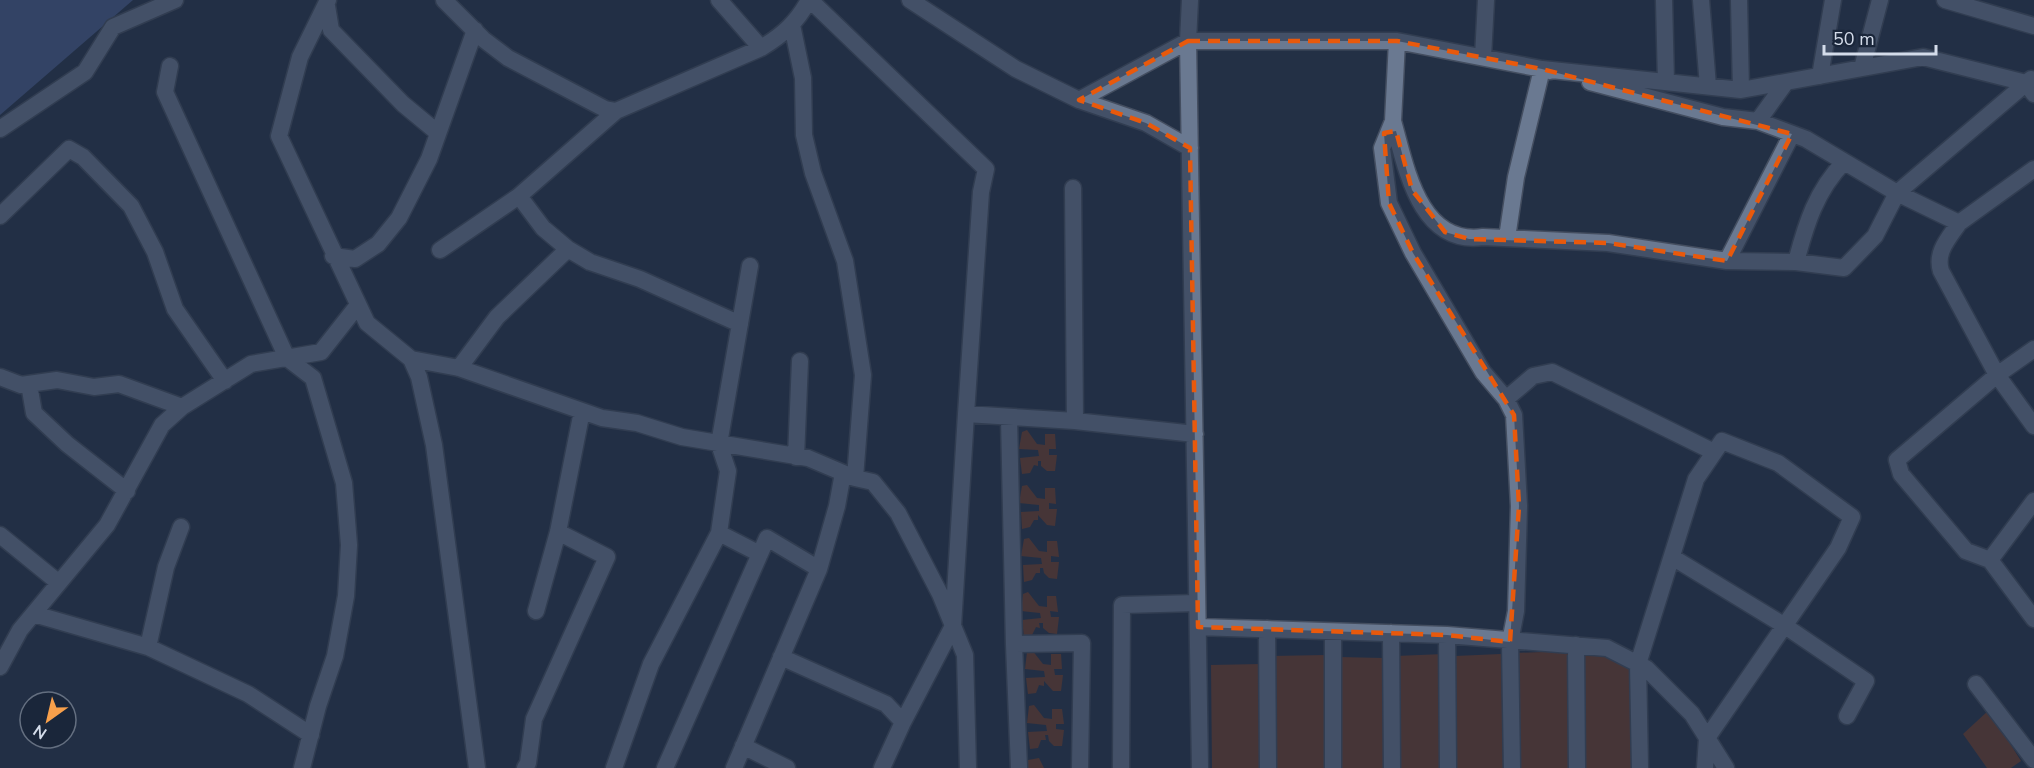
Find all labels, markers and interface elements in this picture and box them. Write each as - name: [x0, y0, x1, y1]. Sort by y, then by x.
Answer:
- scale bar: [1824, 18, 1936, 56]
- text: 50 m: [1833, 27, 1875, 51]
- north arrow: [18, 690, 78, 750]
- text: N: [29, 719, 51, 744]

